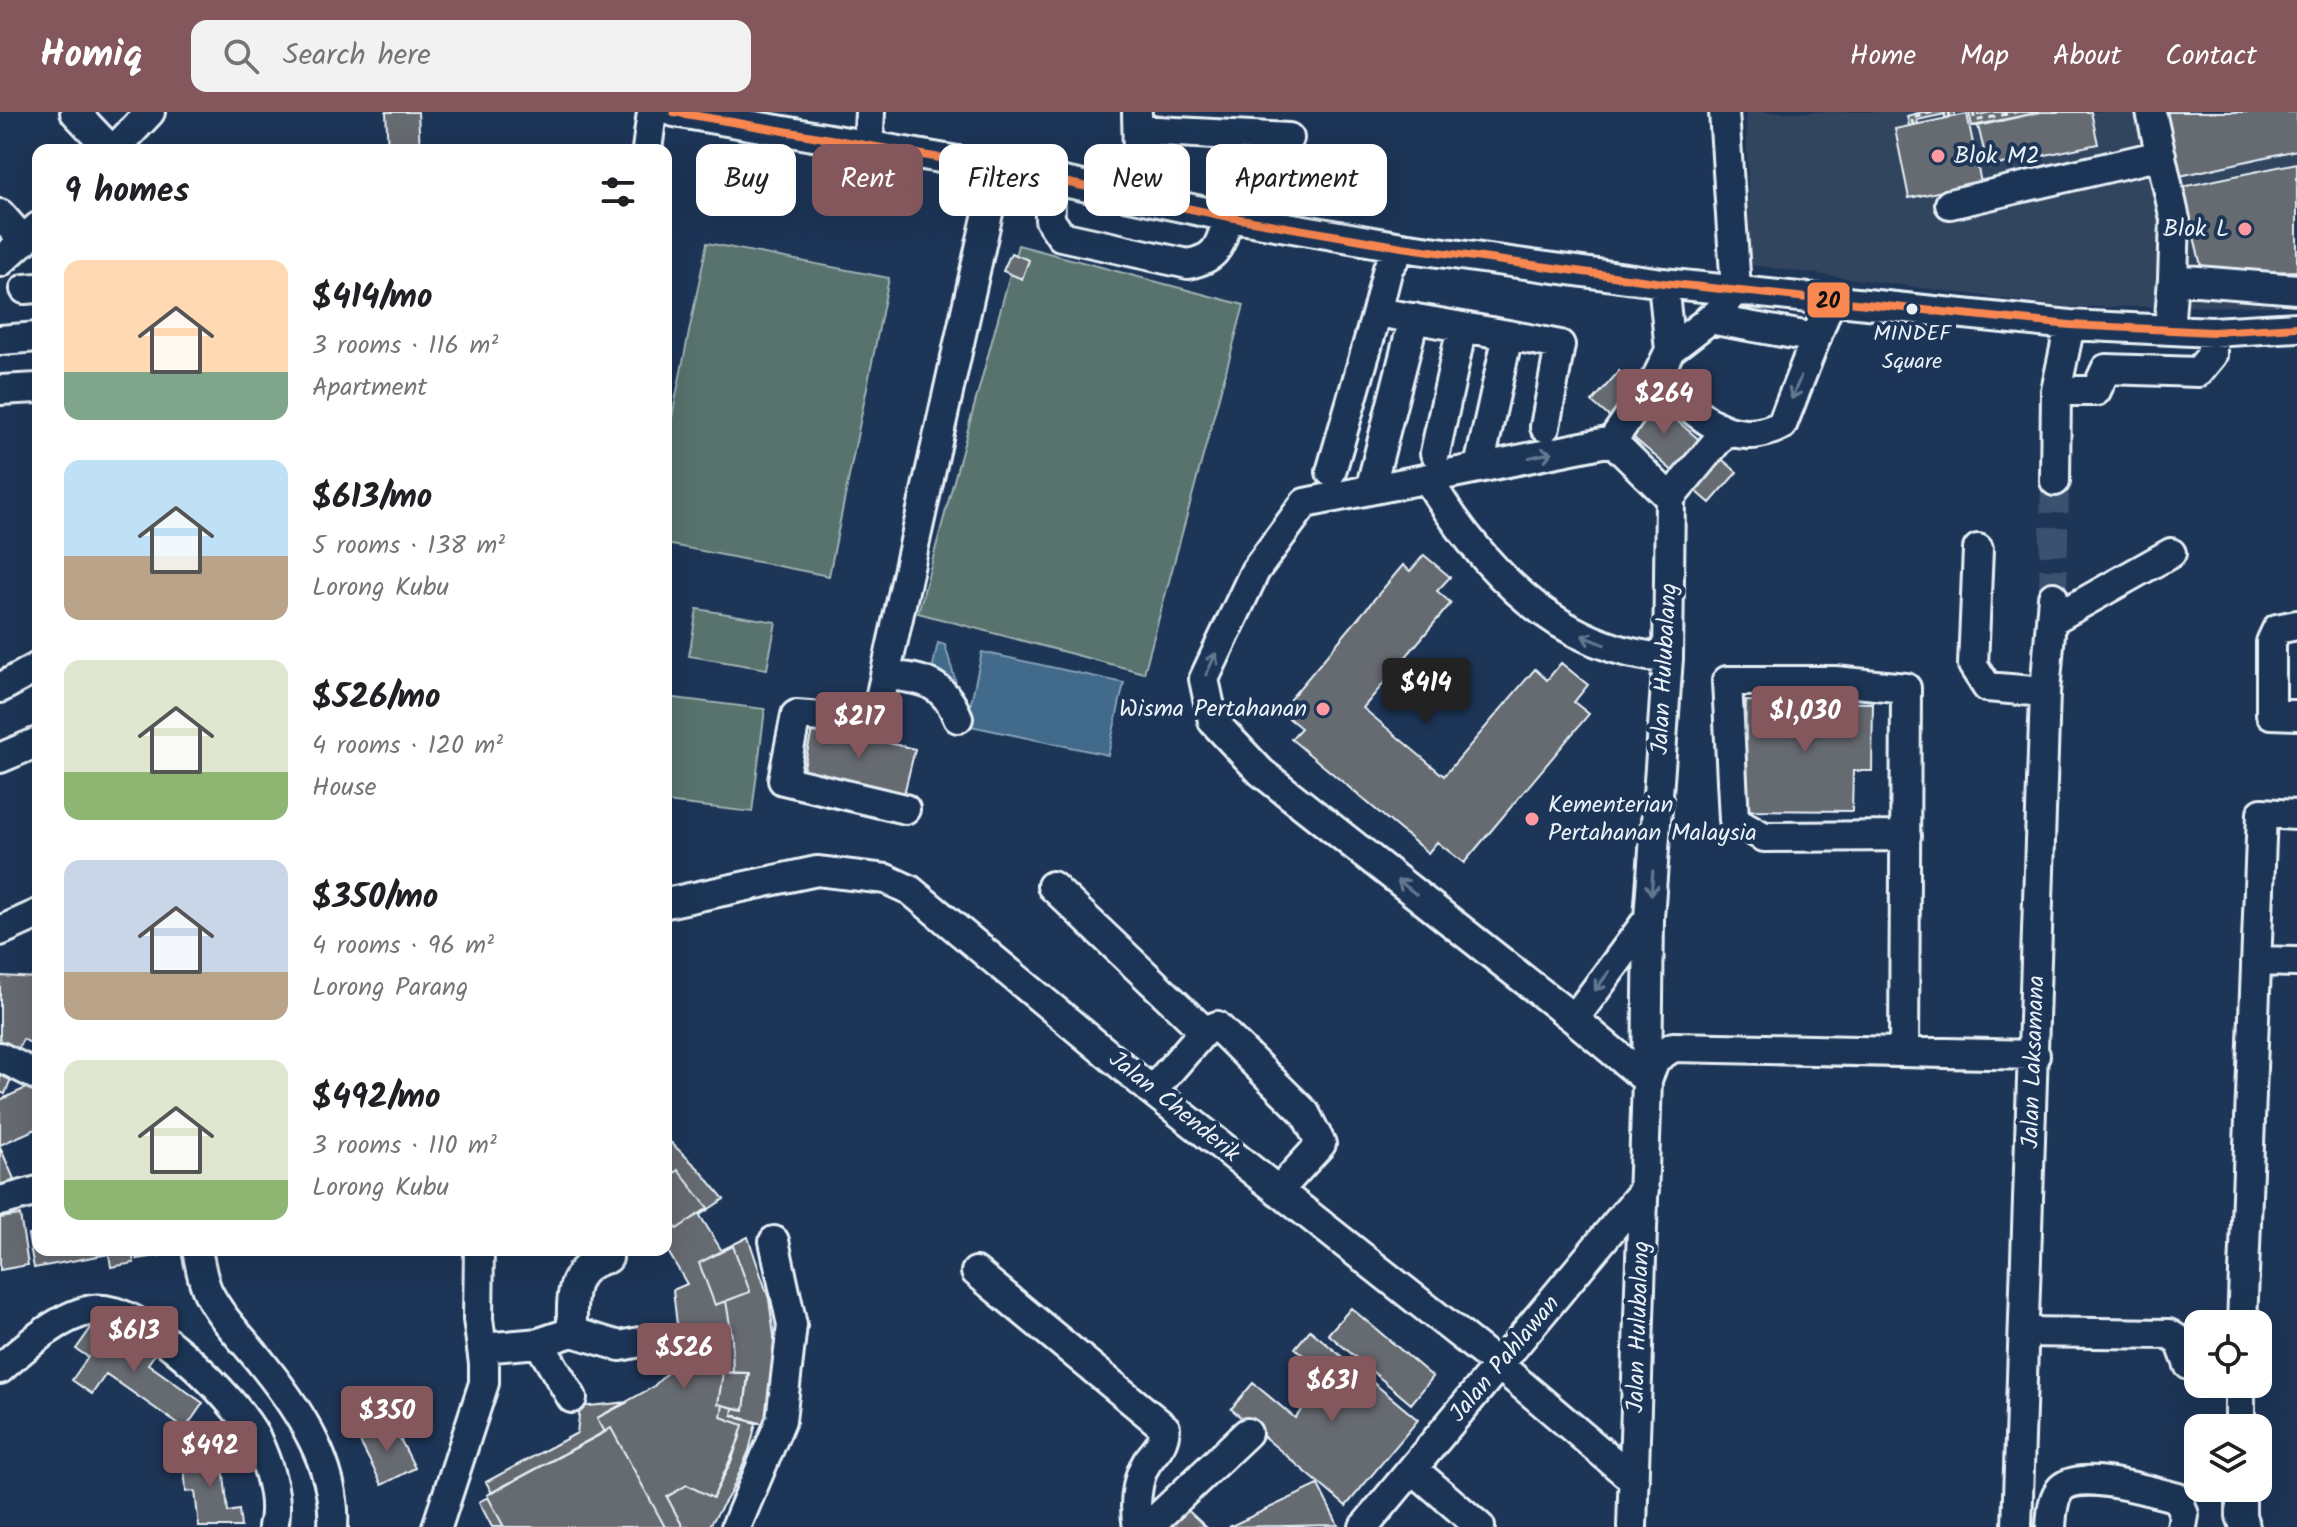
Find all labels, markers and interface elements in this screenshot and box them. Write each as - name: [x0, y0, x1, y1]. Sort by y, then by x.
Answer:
- search box: [191, 20, 751, 92]
- text: Homiq: [40, 26, 143, 86]
- text: Search here: [283, 32, 431, 80]
- icon: search: [219, 34, 263, 78]
- text: Home: [1850, 34, 1916, 79]
- text: Map: [1960, 34, 2009, 79]
- text: About: [2053, 34, 2121, 79]
- text: Contact: [2165, 34, 2257, 79]
- place label: Blok M2: [1954, 137, 2040, 176]
- chip: Buy: [696, 144, 796, 216]
- chip: Rent: [812, 144, 923, 216]
- chip: Filters: [939, 144, 1068, 216]
- chip: New: [1084, 144, 1190, 216]
- chip: Apartment: [1206, 144, 1387, 216]
- marker: Blok M2: [1929, 147, 1947, 165]
- text: 9 homes: [64, 165, 189, 219]
- icon: filters: [596, 170, 640, 214]
- place label: Blok L: [2163, 210, 2229, 249]
- marker: Blok L: [2236, 220, 2254, 238]
- text: $414/mo: [312, 271, 432, 325]
- line badge: 20: [1806, 281, 1851, 319]
- text: 20: [1816, 285, 1841, 320]
- icon: home: [128, 292, 224, 388]
- marker: MINDEF Square: [1904, 301, 1920, 317]
- place label: MINDEF Square: [1873, 317, 1952, 380]
- text: 3 rooms · 116 m²: [312, 325, 498, 367]
- text: Apartment: [312, 367, 427, 409]
- pin: $264: [1617, 369, 1711, 437]
- text: $264: [1635, 374, 1693, 416]
- one-way arrow: [1788, 375, 1802, 400]
- one-way arrow: [1528, 447, 1553, 462]
- text: $613/mo: [312, 471, 432, 525]
- icon: home: [128, 492, 224, 588]
- text: 5 rooms · 138 m²: [312, 525, 505, 567]
- text: Lorong Kubu: [312, 567, 449, 609]
- street label: Jalan Hulubalang: [1641, 582, 1689, 756]
- one-way arrow: [1581, 632, 1606, 647]
- one-way arrow: [1204, 652, 1219, 676]
- pin: $414: [1379, 658, 1473, 726]
- text: $414: [1400, 663, 1452, 705]
- text: $526/mo: [312, 671, 441, 725]
- pin: $1,030: [1740, 686, 1870, 754]
- place label: Wisma Pertahanan: [1119, 690, 1307, 729]
- text: $1,030: [1770, 691, 1840, 733]
- icon: home: [128, 692, 224, 788]
- pin: $217: [812, 692, 906, 760]
- text: $217: [834, 697, 884, 739]
- marker: Wisma Pertahanan: [1314, 700, 1332, 718]
- text: 4 rooms · 120 m²: [312, 725, 503, 767]
- text: House: [312, 767, 376, 809]
- place label: Kementerian Pertahanan Malaysia: [1548, 786, 1757, 853]
- marker: Kementerian Pertahanan Malaysia: [1523, 810, 1541, 828]
- one-way arrow: [1644, 869, 1659, 896]
- text: $350/mo: [312, 871, 438, 925]
- one-way arrow: [1397, 879, 1418, 896]
- icon: home: [128, 892, 224, 988]
- text: 4 rooms · 96 m²: [312, 925, 494, 967]
- text: Lorong Parang: [312, 967, 468, 1009]
- one-way arrow: [1594, 970, 1611, 991]
- street label: Jalan Laksamana: [2011, 975, 2057, 1149]
- street label: Jalan Chenderik: [1099, 1041, 1249, 1173]
- text: $492/mo: [312, 1071, 441, 1125]
- icon: home: [128, 1092, 224, 1188]
- text: 3 rooms · 110 m²: [312, 1125, 497, 1167]
- text: Lorong Kubu: [312, 1167, 449, 1209]
- street label: Jalan Hulubalang: [1617, 1240, 1661, 1414]
- street label: Jalan Pahlawan: [1440, 1287, 1570, 1431]
- pin: $613: [87, 1306, 181, 1374]
- map controls: [2184, 1310, 2272, 1502]
- button: locate: [2184, 1310, 2272, 1398]
- text: $613: [108, 1311, 160, 1353]
- pin: $526: [637, 1323, 731, 1391]
- text: $526: [655, 1328, 713, 1370]
- pin: $631: [1285, 1356, 1379, 1424]
- text: $631: [1306, 1361, 1358, 1403]
- pin: $350: [340, 1386, 434, 1454]
- text: $350: [359, 1391, 415, 1433]
- button: layers: [2184, 1414, 2272, 1502]
- pin: $492: [163, 1421, 257, 1489]
- text: $492: [181, 1426, 239, 1468]

